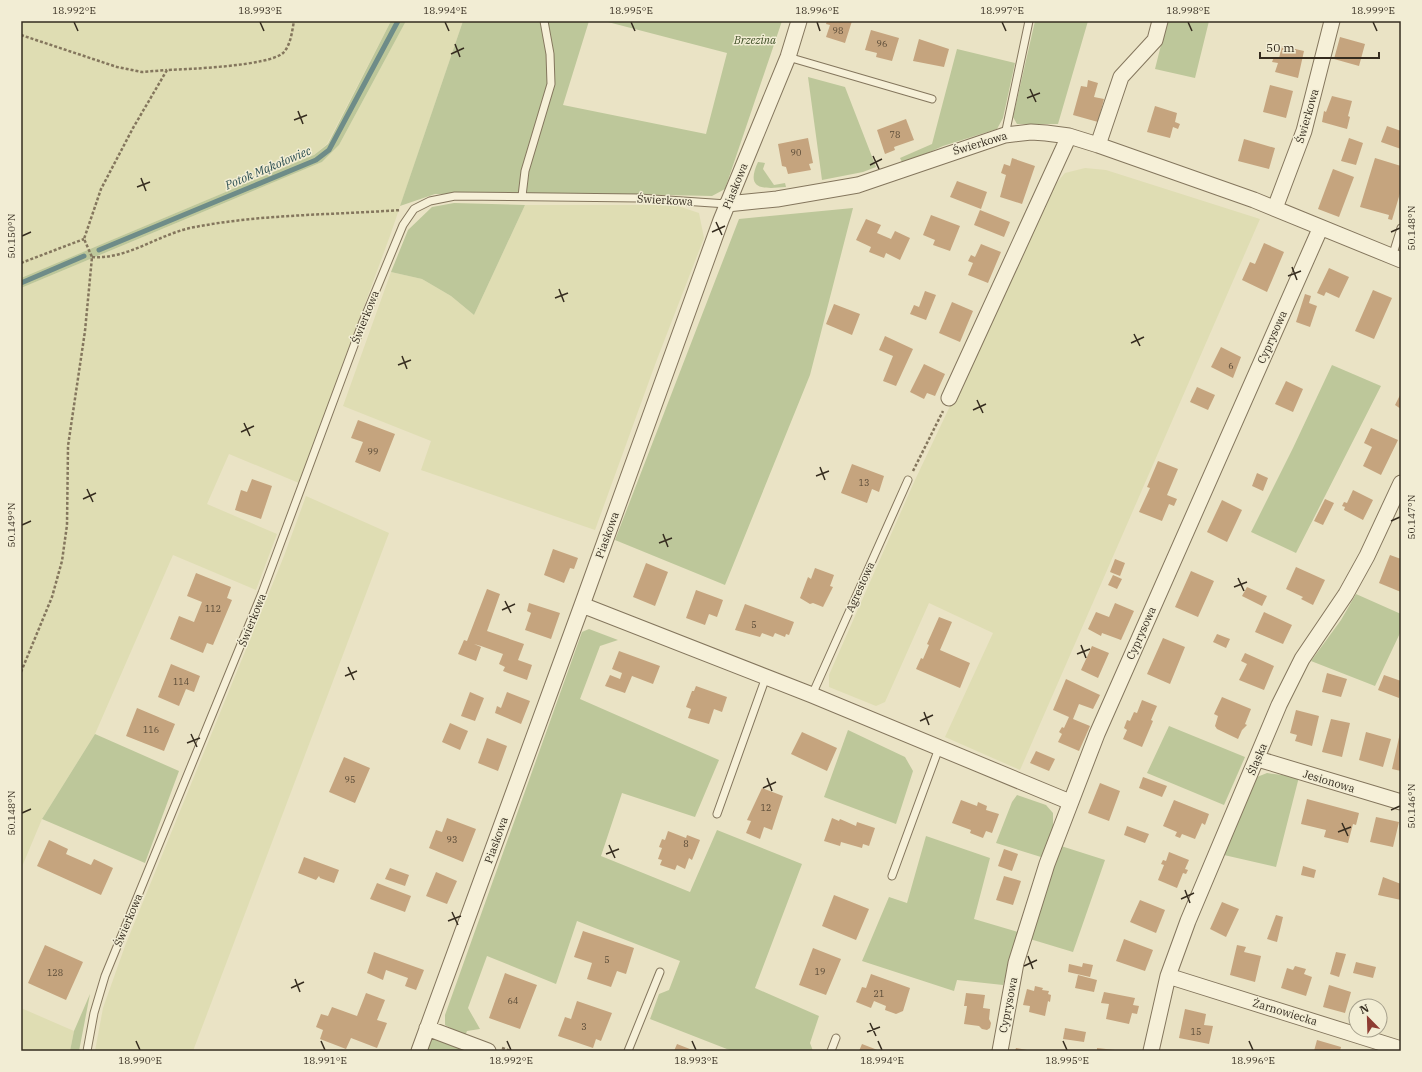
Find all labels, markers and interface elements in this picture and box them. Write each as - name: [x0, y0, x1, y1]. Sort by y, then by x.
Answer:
- text: 18.992°E: [52, 4, 96, 17]
- text: 18.993°E: [238, 4, 282, 17]
- text: 18.994°E: [423, 4, 467, 17]
- text: 18.995°E: [609, 4, 653, 17]
- text: 18.996°E: [795, 4, 839, 17]
- text: 18.997°E: [980, 4, 1024, 17]
- text: 18.998°E: [1166, 4, 1210, 17]
- text: 18.999°E: [1351, 4, 1395, 17]
- house number: 98: [833, 25, 843, 36]
- park label: Brzezina: [733, 33, 776, 47]
- scale bar: [1260, 34, 1379, 60]
- house number: 96: [877, 38, 887, 49]
- text: 50 m: [1266, 40, 1295, 55]
- street label: Świerkowa: [1293, 87, 1321, 145]
- street label: Świerkowa: [951, 128, 1009, 158]
- house number: 78: [890, 129, 900, 140]
- water label: Potok Mąkołowiec: [222, 142, 314, 193]
- house number: 90: [791, 147, 801, 158]
- street label: Piaskowa: [719, 161, 751, 211]
- street label: Świerkowa: [637, 192, 693, 208]
- text: 50.148°N: [1405, 205, 1418, 251]
- text: 50.150°N: [5, 213, 18, 259]
- street label: Świerkowa: [348, 288, 382, 346]
- street label: Cyprysowa: [1254, 308, 1290, 366]
- house number: 6: [1228, 360, 1234, 371]
- house number: 99: [368, 446, 378, 457]
- house number: 13: [859, 477, 869, 488]
- text: 50.147°N: [1405, 494, 1418, 540]
- text: 50.149°N: [5, 502, 18, 548]
- street label: Piaskowa: [592, 510, 622, 560]
- street label: Agrestowa: [843, 559, 877, 615]
- street label: Świerkowa: [235, 591, 269, 649]
- house number: 112: [205, 603, 221, 614]
- street label: Cyprysowa: [1123, 604, 1159, 662]
- house number: 5: [751, 619, 757, 630]
- house number: 114: [173, 676, 189, 687]
- house number: 116: [143, 724, 159, 735]
- street label: Śląska: [1244, 741, 1270, 777]
- street label: Jesionowa: [1301, 766, 1357, 796]
- house number: 95: [345, 774, 355, 785]
- text: 50.146°N: [1405, 783, 1418, 829]
- text: 50.148°N: [5, 790, 18, 836]
- house number: 12: [761, 802, 771, 813]
- street label: Piaskowa: [481, 815, 511, 865]
- house number: 93: [447, 834, 457, 845]
- house number: 8: [683, 838, 689, 849]
- street label: Świerkowa: [111, 891, 145, 949]
- house number: 5: [604, 954, 610, 965]
- house number: 19: [815, 966, 825, 977]
- house number: 128: [47, 967, 63, 978]
- street label: Cyprysowa: [996, 976, 1020, 1034]
- house number: 21: [874, 988, 884, 999]
- house number: 64: [508, 995, 518, 1006]
- street label: Żarnowiecka: [1251, 996, 1319, 1028]
- north arrow: [1348, 998, 1388, 1038]
- text: N: [1357, 1001, 1371, 1017]
- house number: 3: [581, 1021, 587, 1032]
- house number: 15: [1191, 1026, 1201, 1037]
- text: 18.990°E: [118, 1054, 162, 1067]
- text: 18.991°E: [303, 1054, 347, 1067]
- text: 18.992°E: [489, 1054, 533, 1067]
- text: 18.993°E: [674, 1054, 718, 1067]
- text: 18.994°E: [860, 1054, 904, 1067]
- text: 18.995°E: [1045, 1054, 1089, 1067]
- text: 18.996°E: [1231, 1054, 1275, 1067]

